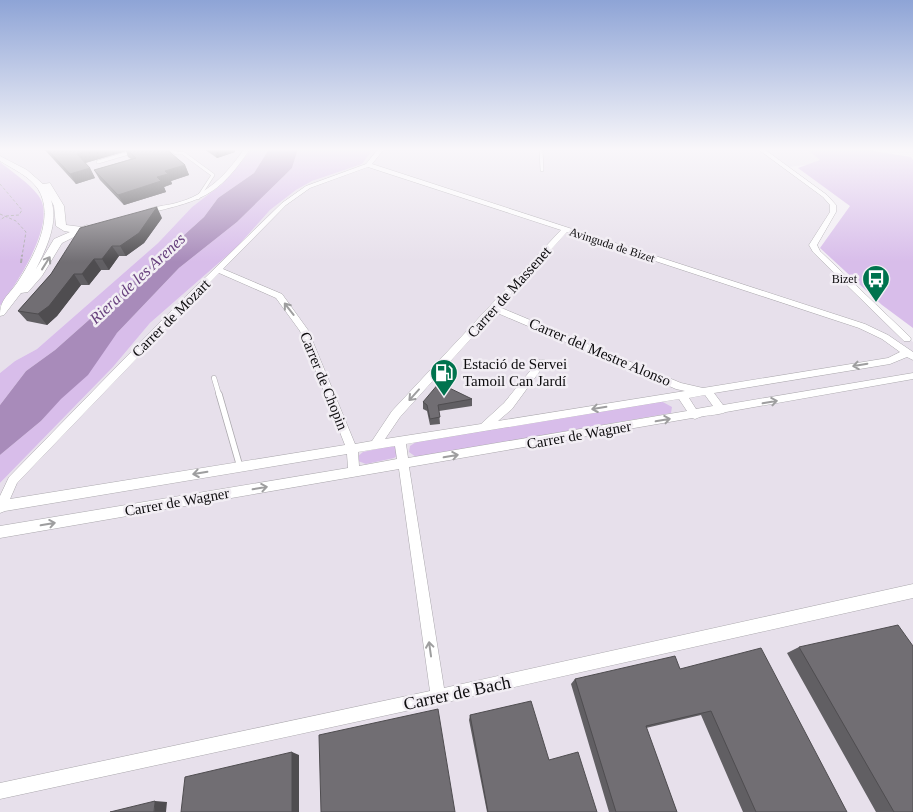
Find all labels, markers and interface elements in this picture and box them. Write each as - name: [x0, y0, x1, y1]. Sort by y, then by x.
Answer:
- street label: Avinguda de Bizet: [567, 225, 657, 266]
- water label: Riera de les Arenes: [85, 230, 188, 328]
- street label: Carrer de Massenet: [464, 243, 555, 341]
- one-way arrow: [41, 256, 51, 270]
- bus stop icon: Bizet: [861, 264, 891, 303]
- place label: Bizet: [832, 272, 858, 286]
- street label: Carrer de Mozart: [129, 275, 214, 360]
- one-way arrow: [284, 303, 295, 316]
- street label: Carrer del Mestre Alonso: [527, 315, 673, 389]
- street label: Carrer de Chopin: [297, 330, 351, 433]
- place label: Estació de Servei Tamoil Can Jardí: [463, 356, 567, 389]
- fuel station icon: Estació de Servei Tamoil Can Jardí: [429, 358, 459, 397]
- one-way arrow: [852, 361, 868, 371]
- one-way arrow: [408, 389, 420, 402]
- one-way arrow: [762, 396, 778, 406]
- one-way arrow: [591, 404, 607, 414]
- one-way arrow: [655, 415, 671, 425]
- street label: Carrer de Wagner: [525, 418, 633, 452]
- one-way arrow: [443, 451, 459, 461]
- one-way arrow: [192, 469, 208, 479]
- one-way arrow: [252, 483, 268, 493]
- street label: Carrer de Wagner: [123, 485, 231, 519]
- one-way arrow: [40, 519, 56, 529]
- one-way arrow: [425, 641, 435, 657]
- street label: Carrer de Bach: [402, 672, 512, 714]

